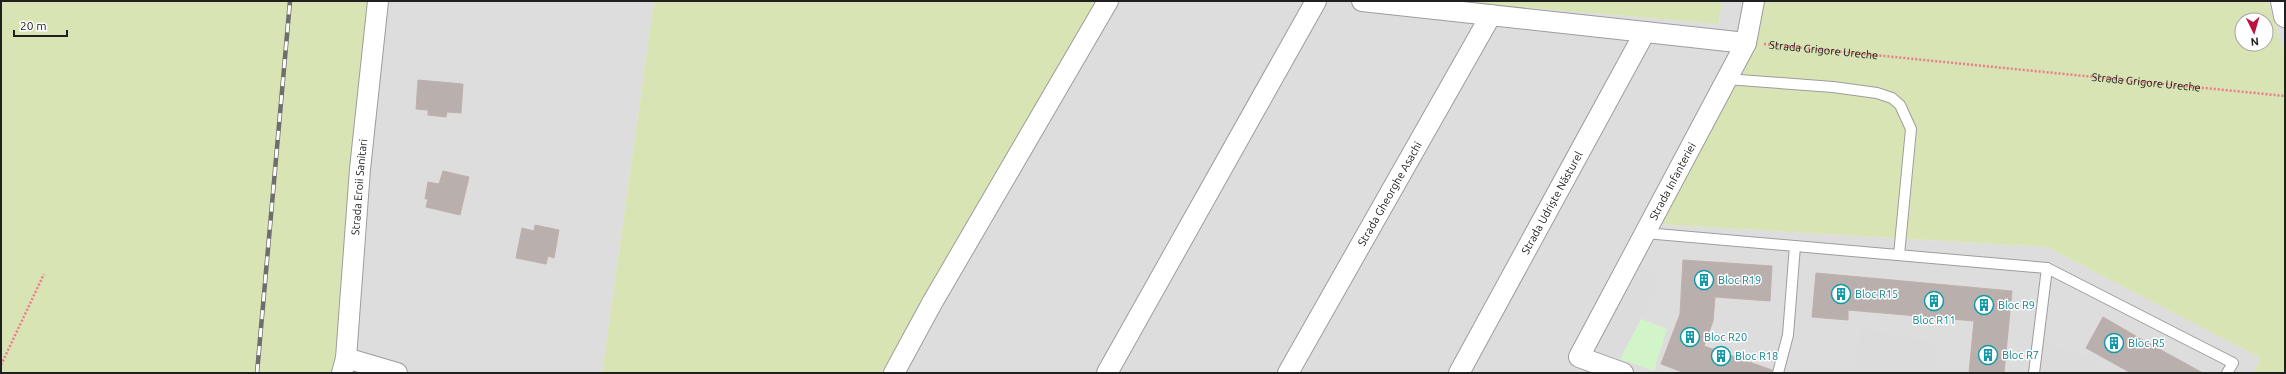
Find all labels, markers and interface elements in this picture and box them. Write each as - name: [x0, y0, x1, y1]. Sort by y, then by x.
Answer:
- scale bar: [14, 12, 67, 38]
- north arrow: [2234, 12, 2274, 52]
- text: 20 m: [20, 19, 47, 32]
- text: N: [2250, 36, 2259, 48]
- street label: Strada Grigore Ureche: [1769, 39, 1879, 61]
- street label: Strada Grigore Ureche: [2091, 71, 2201, 94]
- street label: Strada Eroii Sanitari: [349, 138, 369, 236]
- street label: Strada Gheorghe Asachi: [1355, 140, 1424, 248]
- street label: Strada Infanteriei: [1647, 140, 1698, 222]
- street label: Strada Udriște Năsturel: [1519, 149, 1585, 256]
- building icon: Bloc R19: [1693, 269, 1715, 291]
- place label: Bloc R19: [1718, 274, 1761, 286]
- building icon: Bloc R15: [1830, 283, 1852, 305]
- place label: Bloc R15: [1855, 288, 1898, 300]
- building icon: Bloc R11: [1923, 290, 1945, 312]
- building icon: Bloc R9: [1973, 294, 1995, 316]
- place label: Bloc R9: [1998, 299, 2035, 311]
- place label: Bloc R11: [1912, 314, 1956, 326]
- building icon: Bloc R20: [1679, 326, 1701, 348]
- place label: Bloc R20: [1704, 331, 1747, 343]
- building icon: Bloc R5: [2103, 332, 2125, 354]
- place label: Bloc R5: [2128, 337, 2165, 349]
- building icon: Bloc R7: [1977, 344, 1999, 366]
- building icon: Bloc R18: [1710, 345, 1732, 367]
- place label: Bloc R7: [2002, 349, 2039, 361]
- place label: Bloc R18: [1735, 350, 1778, 362]

